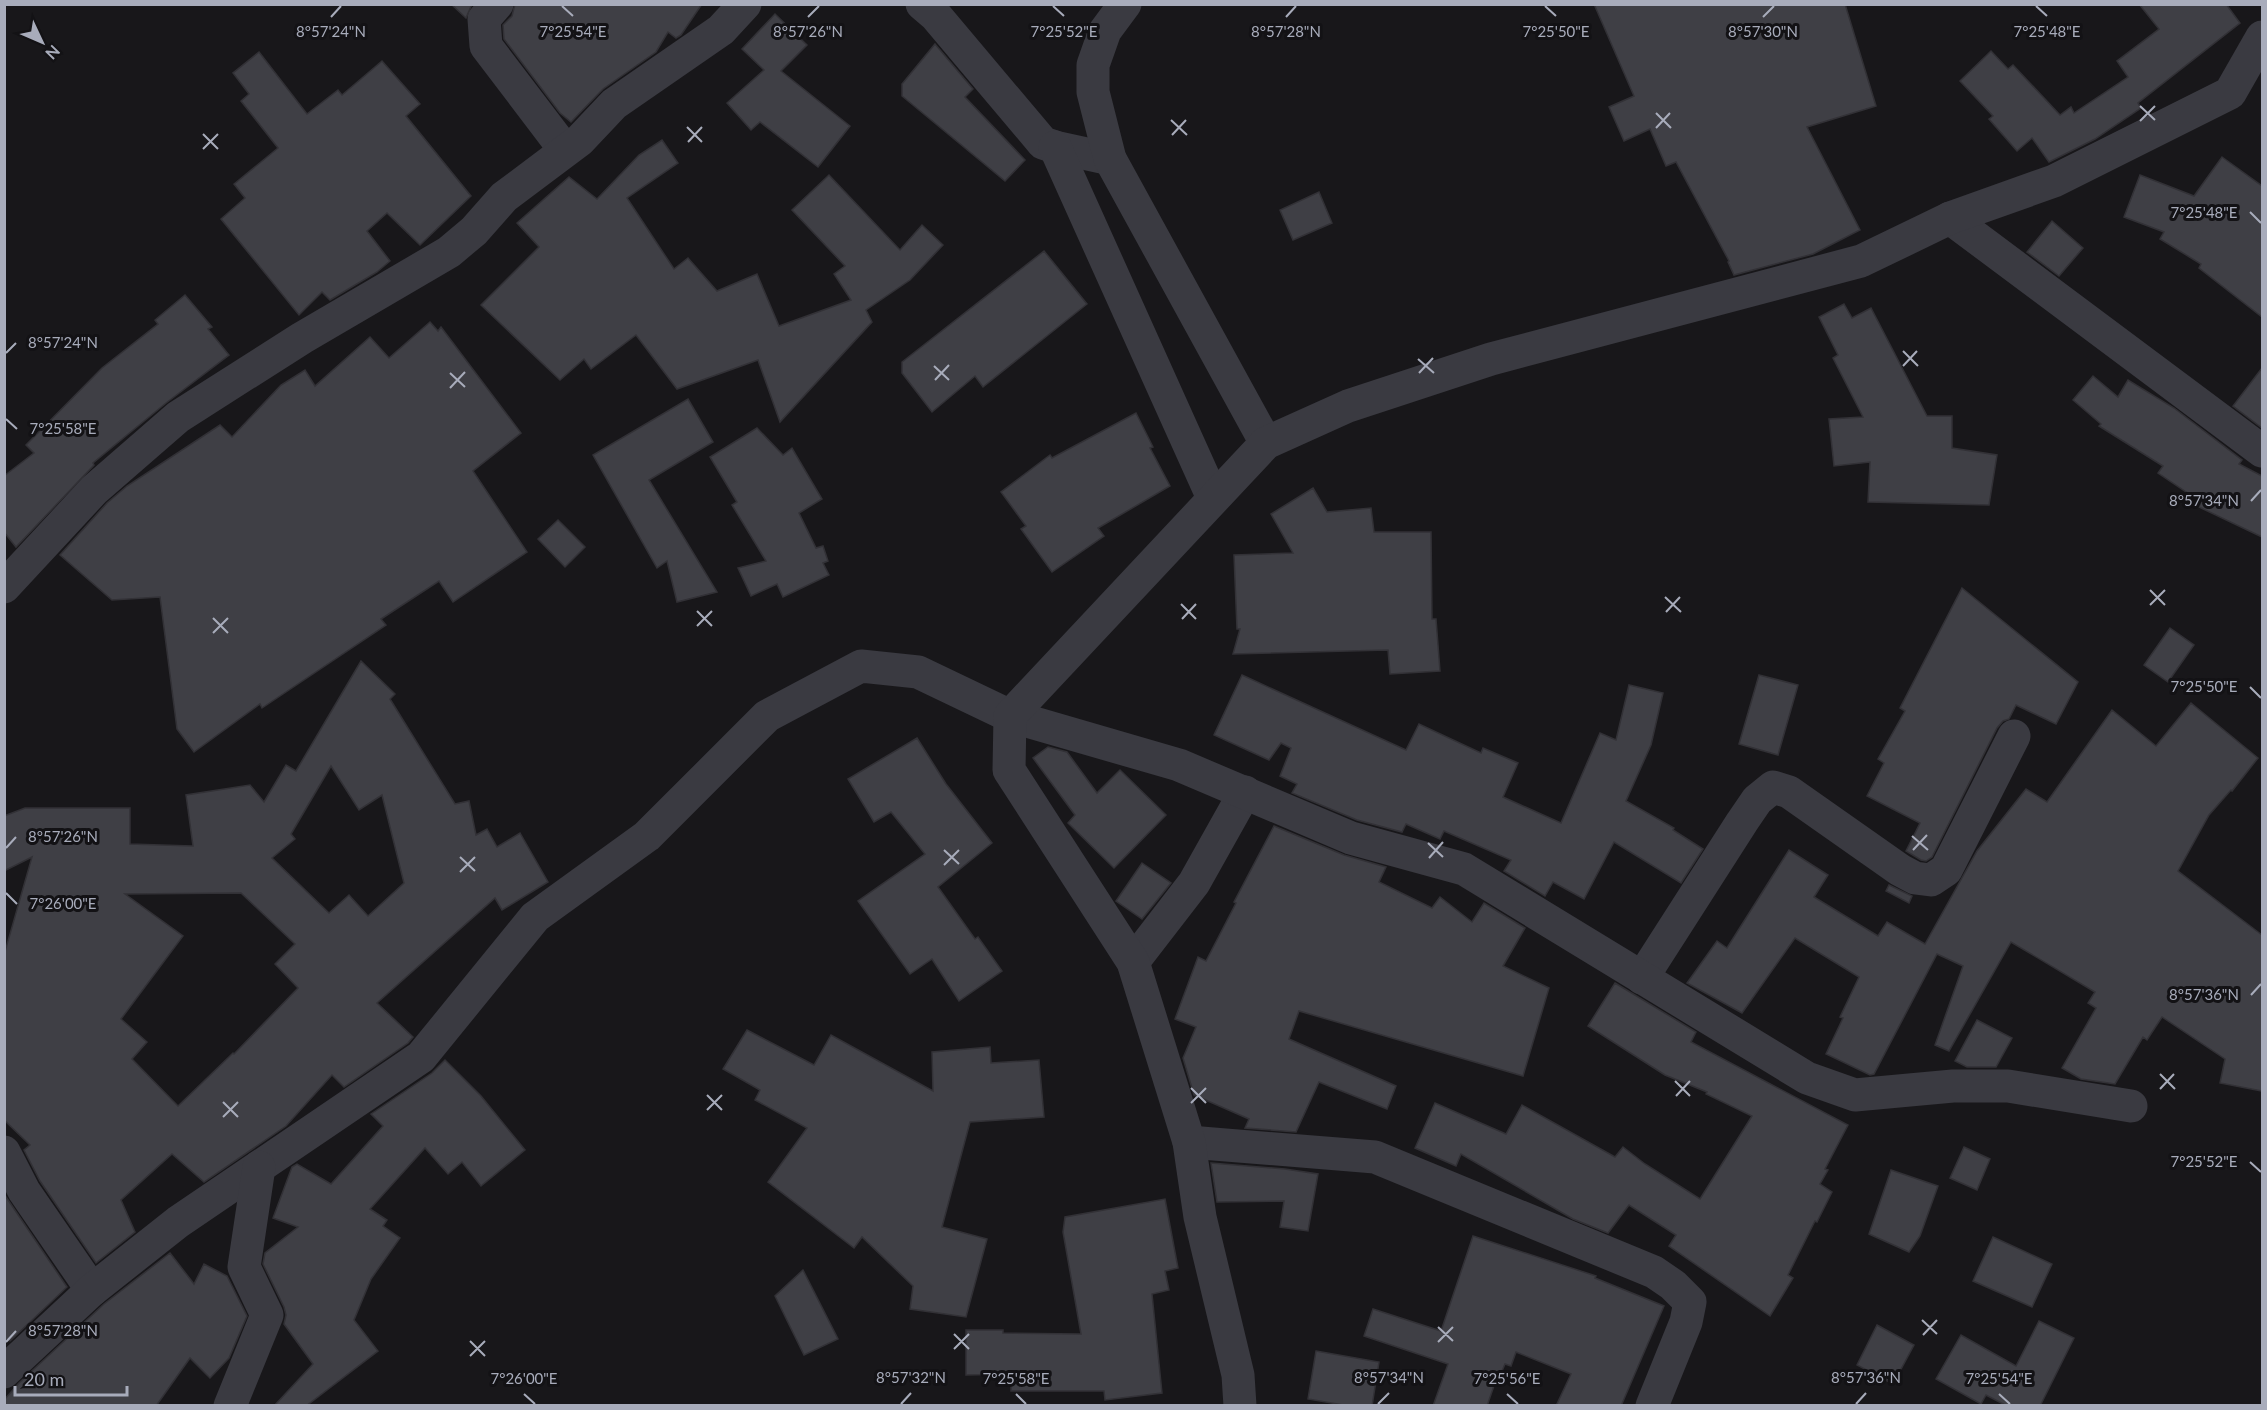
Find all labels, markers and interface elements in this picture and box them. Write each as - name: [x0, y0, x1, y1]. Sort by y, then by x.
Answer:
- north arrow: [12, 12, 72, 72]
- text: 8°57'24"N: [296, 22, 366, 40]
- text: 7°25'54"E: [540, 22, 607, 40]
- text: 8°57'26"N: [773, 22, 843, 40]
- text: 7°25'52"E: [1031, 22, 1098, 40]
- text: 8°57'28"N: [1251, 22, 1321, 40]
- text: 7°25'50"E: [1523, 22, 1590, 40]
- text: 8°57'30"N: [1728, 22, 1798, 40]
- text: 7°25'48"E: [2014, 22, 2081, 40]
- text: N: [42, 42, 64, 64]
- text: 7°25'48"E: [2171, 203, 2238, 221]
- text: 8°57'24"N: [28, 333, 98, 351]
- text: 7°25'58"E: [30, 419, 97, 437]
- text: 8°57'34"N: [2169, 491, 2239, 509]
- text: 7°25'50"E: [2171, 677, 2238, 695]
- text: 8°57'26"N: [28, 827, 98, 845]
- text: 7°26'00"E: [30, 894, 97, 912]
- text: 8°57'36"N: [2169, 985, 2239, 1003]
- text: 7°25'52"E: [2171, 1152, 2238, 1170]
- text: 8°57'28"N: [28, 1321, 98, 1339]
- scale bar: [15, 1359, 128, 1397]
- text: 20 m: [24, 1368, 64, 1390]
- text: 8°57'32"N: [876, 1368, 946, 1386]
- text: 8°57'34"N: [1354, 1368, 1424, 1386]
- text: 8°57'36"N: [1831, 1368, 1901, 1386]
- text: 7°26'00"E: [491, 1369, 558, 1387]
- text: 7°25'58"E: [983, 1369, 1050, 1387]
- text: 7°25'56"E: [1474, 1369, 1541, 1387]
- text: 7°25'54"E: [1966, 1369, 2033, 1387]

